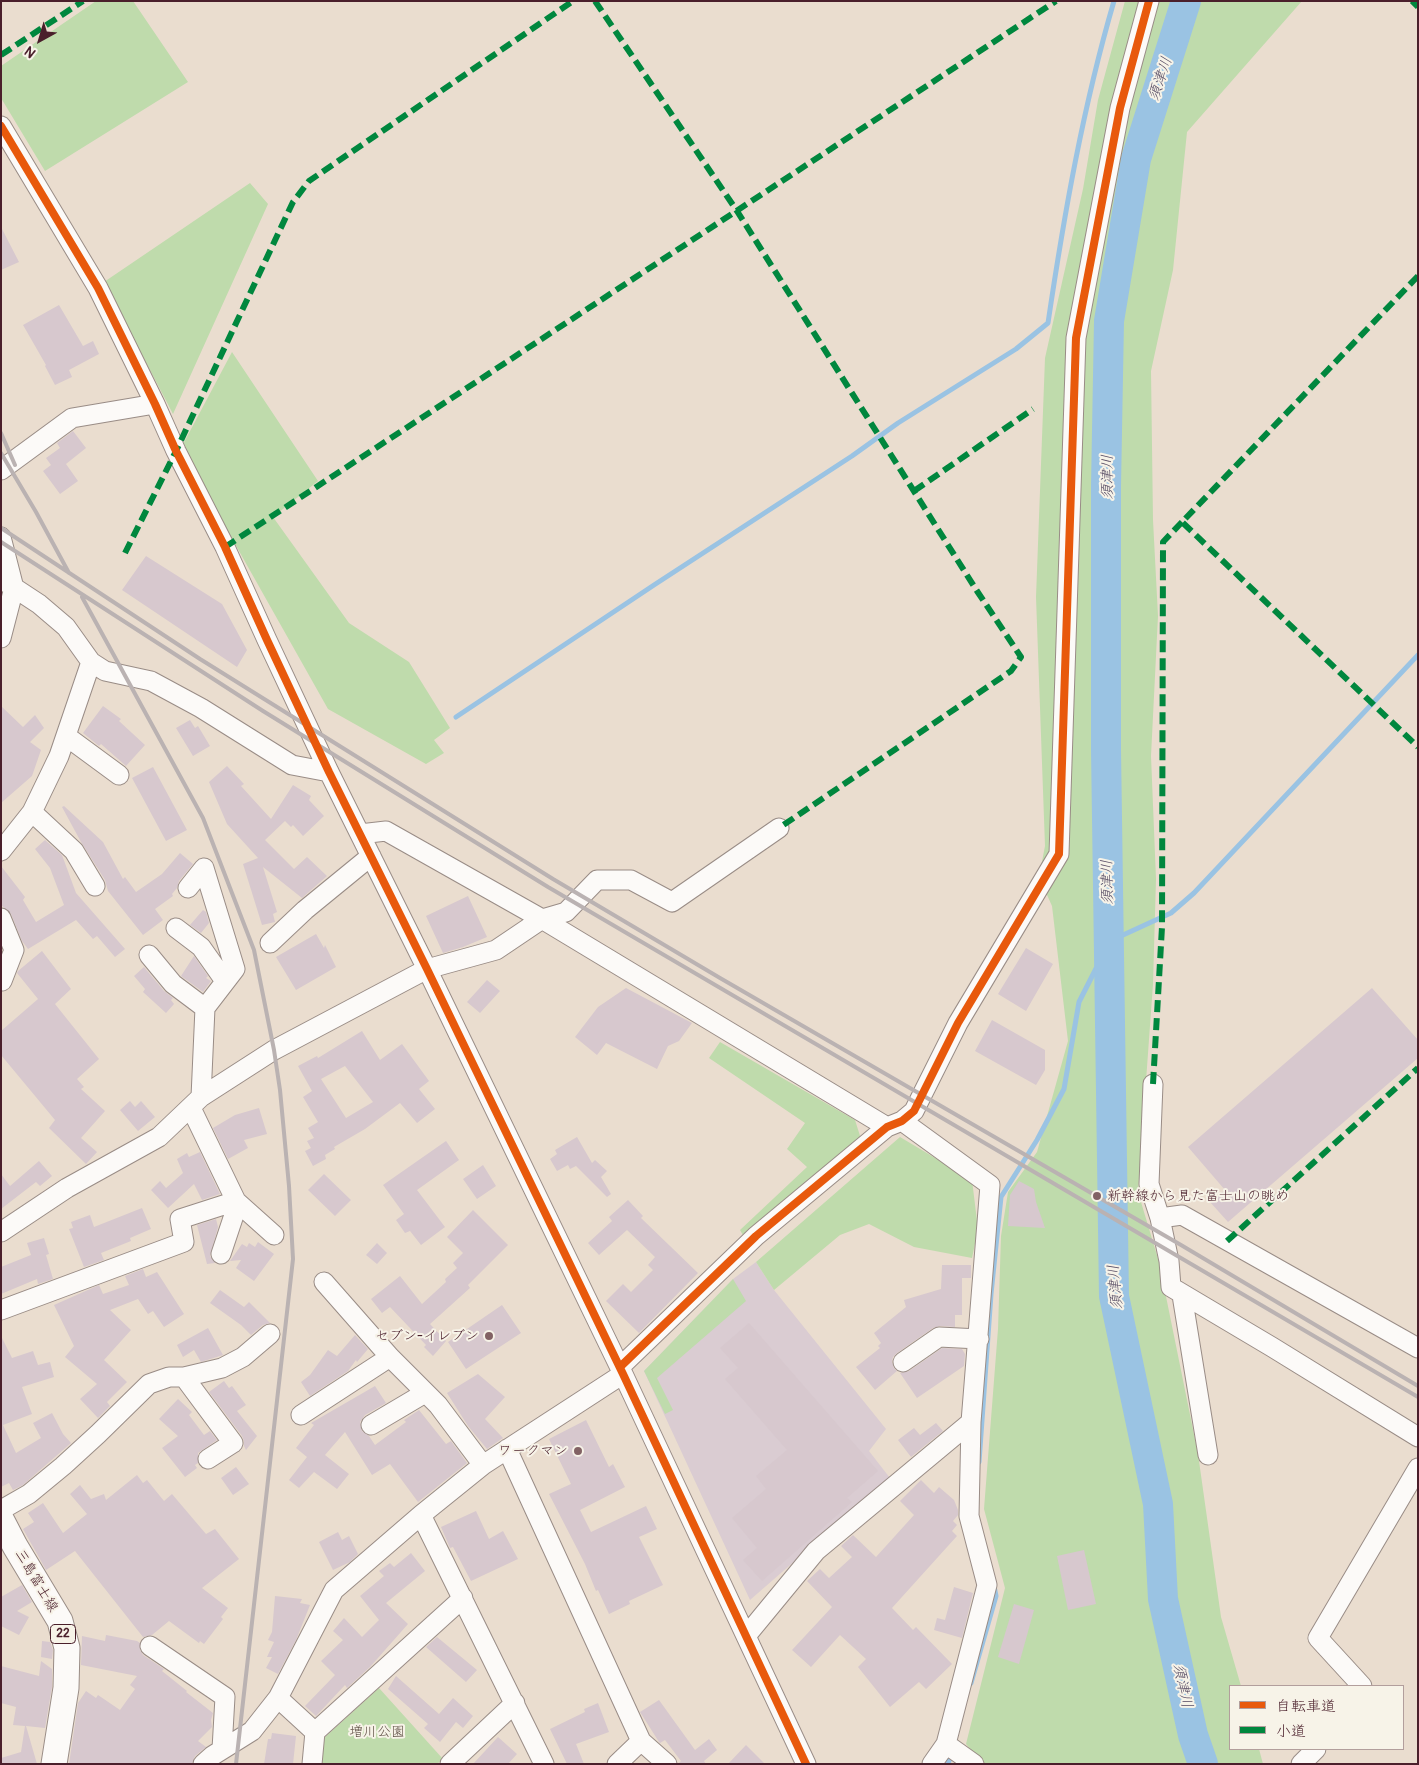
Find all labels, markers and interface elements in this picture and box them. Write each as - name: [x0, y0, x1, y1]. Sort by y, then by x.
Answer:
- north arrow: [15, 15, 65, 65]
- text: N: [21, 42, 39, 62]
- water label: 須津川: [1145, 55, 1177, 103]
- water label: 須津川: [1099, 455, 1117, 499]
- water label: 須津川: [1099, 859, 1117, 905]
- place label: 新幹線から見た富士山の眺め: [1107, 1188, 1289, 1204]
- marker: 新幹線から見た富士山の眺め: [1091, 1190, 1103, 1202]
- water label: 須津川: [1105, 1264, 1127, 1310]
- place label: セブン-イレブン: [375, 1328, 479, 1344]
- marker: セブン-イレブン: [483, 1330, 495, 1342]
- place label: ワークマン: [498, 1443, 568, 1459]
- marker: ワークマン: [572, 1445, 584, 1457]
- street label: 三島富士線: [11, 1547, 61, 1615]
- road number: 22: [50, 1625, 76, 1644]
- water label: 須津川: [1169, 1662, 1195, 1710]
- legend: [1229, 1685, 1404, 1750]
- text: 自転車道: [1276, 1697, 1336, 1716]
- text: 小道: [1276, 1722, 1306, 1741]
- park label: 増川公園: [349, 1724, 405, 1740]

